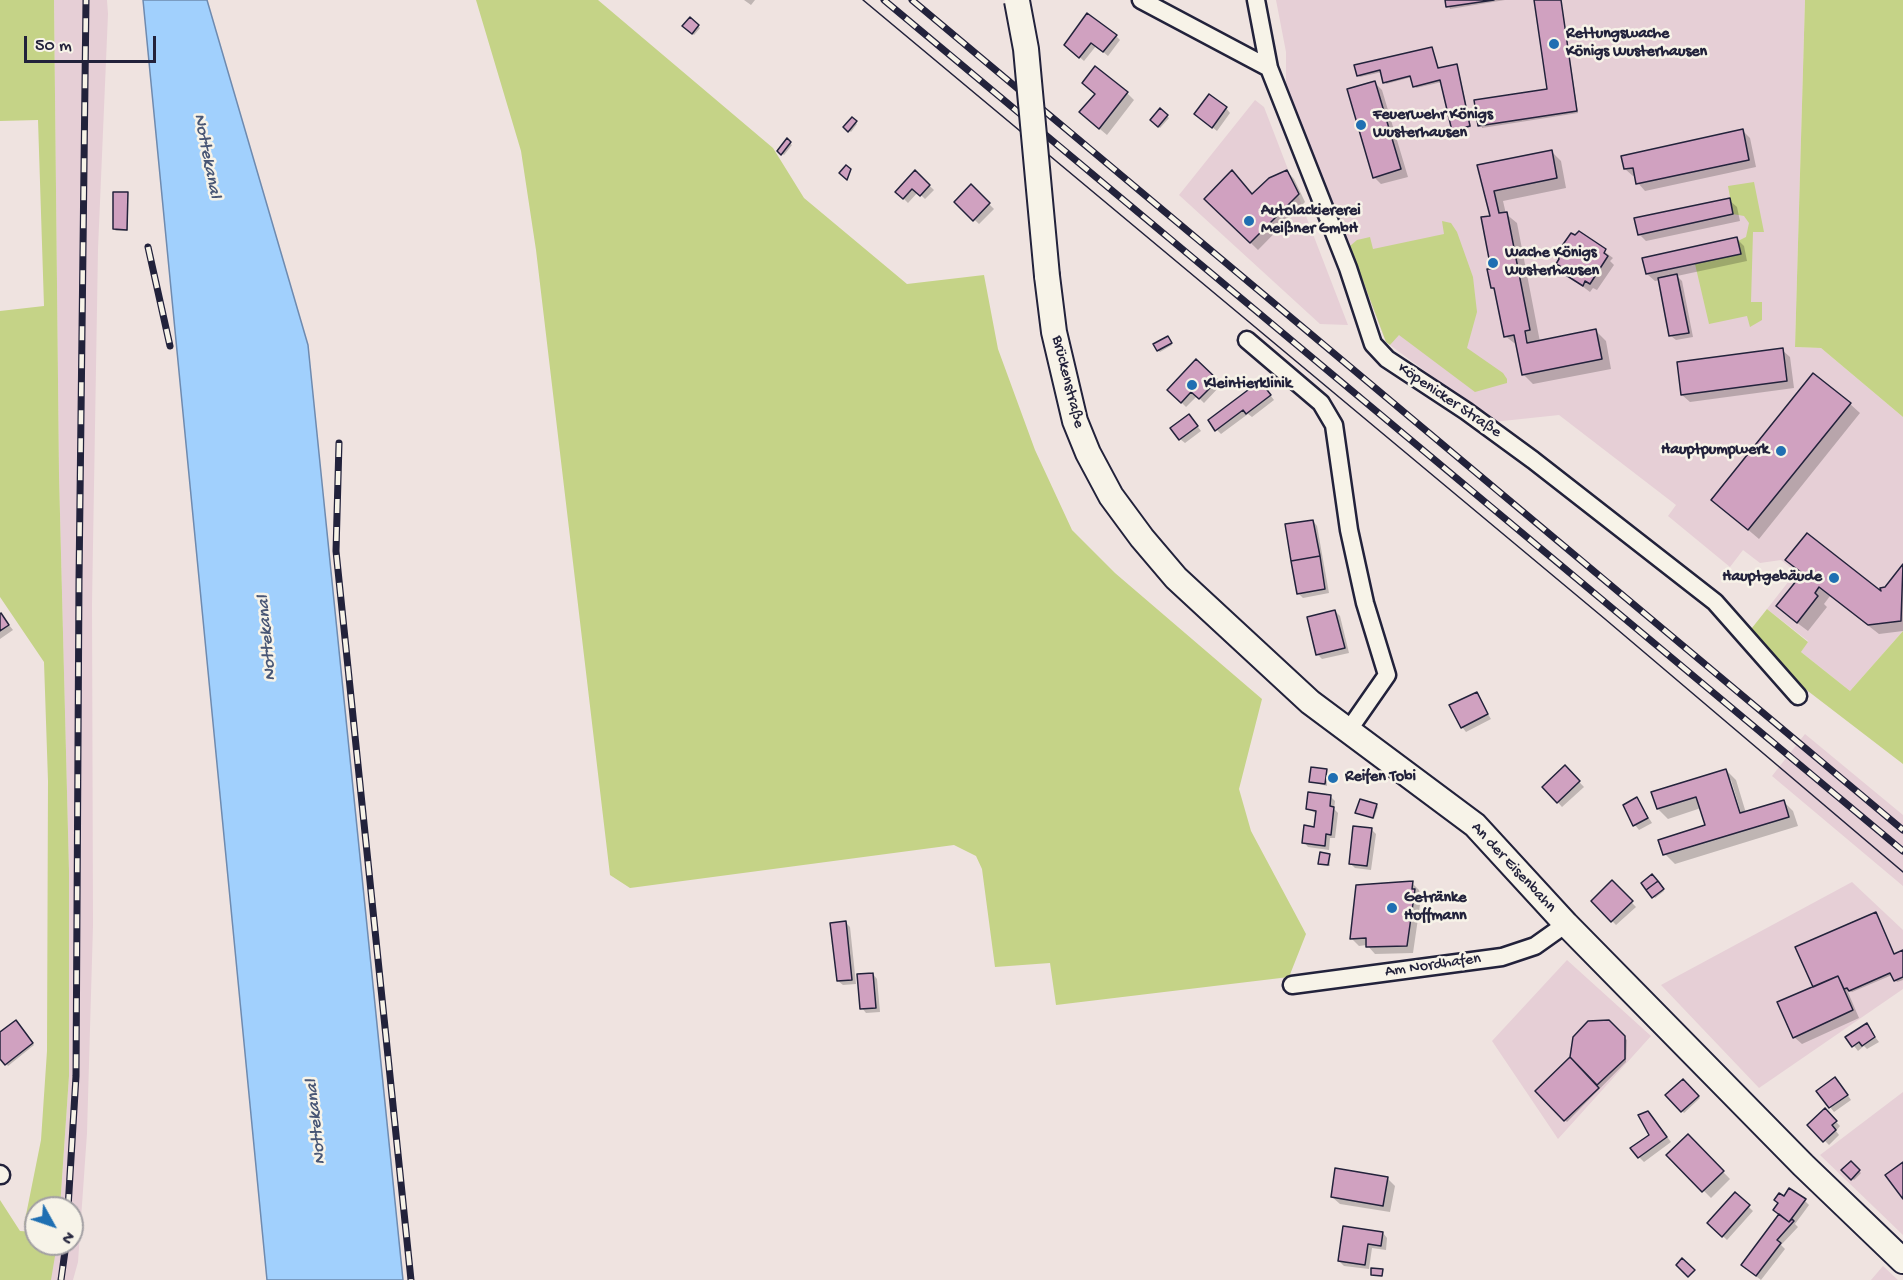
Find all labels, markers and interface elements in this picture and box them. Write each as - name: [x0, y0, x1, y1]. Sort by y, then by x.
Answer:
- scale bar: [27, 24, 159, 62]
- place label: Rettungswache Königs Wusterhausen: [1566, 25, 1707, 63]
- text: 50 m: [35, 36, 72, 57]
- marker: Rettungswache Königs Wusterhausen: [1547, 37, 1561, 51]
- place label: Feuerwehr Königs Wusterhausen: [1373, 106, 1493, 144]
- water label: Nottekanal: [187, 112, 225, 200]
- marker: Feuerwehr Königs Wusterhausen: [1354, 118, 1368, 132]
- place label: Autolackiererei Meißner GmbH: [1261, 202, 1361, 240]
- marker: Autolackiererei Meißner GmbH: [1242, 214, 1256, 228]
- place label: Wache Königs Wusterhausen: [1505, 244, 1599, 282]
- marker: Wache Königs Wusterhausen: [1486, 256, 1500, 270]
- street label: Brückenstraße: [1046, 334, 1088, 430]
- street label: Köpenicker Straße: [1393, 359, 1505, 443]
- place label: Kleintierklinik: [1204, 375, 1292, 395]
- marker: Kleintierklinik: [1185, 378, 1199, 392]
- place label: Hauptpumpwerk: [1661, 441, 1769, 461]
- marker: Hauptpumpwerk: [1774, 444, 1788, 458]
- place label: Hauptgebäude: [1722, 568, 1822, 588]
- marker: Hauptgebäude: [1827, 571, 1841, 585]
- water label: Nottekanal: [254, 594, 282, 682]
- place label: Reifen Tobi: [1345, 768, 1416, 788]
- marker: Reifen Tobi: [1326, 771, 1340, 785]
- street label: An der Eisenbahn: [1466, 819, 1560, 917]
- place label: Getränke Hoffmann: [1404, 889, 1467, 927]
- marker: Getränke Hoffmann: [1385, 901, 1399, 915]
- street label: Am Nordhafen: [1384, 950, 1482, 982]
- water label: Nottekanal: [302, 1078, 332, 1166]
- north arrow: [24, 1196, 84, 1256]
- text: N: [56, 1226, 77, 1247]

